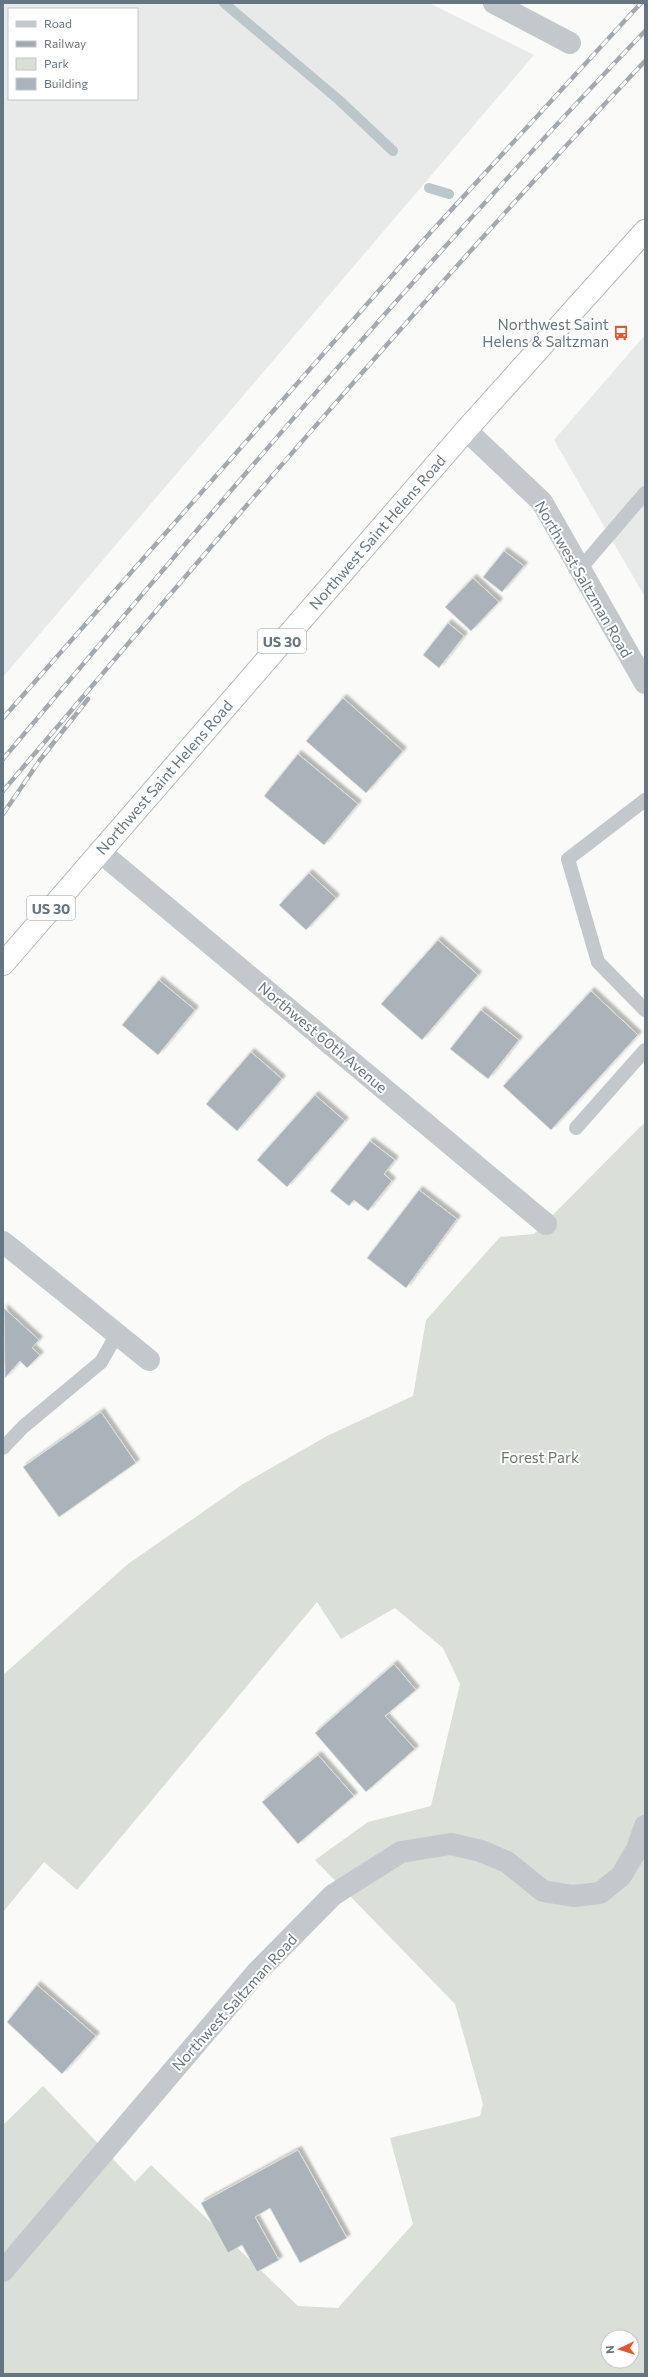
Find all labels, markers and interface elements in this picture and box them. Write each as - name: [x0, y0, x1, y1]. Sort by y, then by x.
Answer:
- legend: [8, 8, 138, 100]
- text: Road: [44, 16, 72, 30]
- text: Railway: [44, 36, 86, 50]
- text: Park: [44, 56, 70, 70]
- text: Building: [44, 76, 88, 90]
- place label: Northwest Saint Helens & Saltzman: [482, 315, 609, 350]
- bus stop icon: Northwest Saint Helens & Saltzman: [612, 324, 630, 342]
- street label: Northwest Saint Helens Road: [305, 451, 449, 613]
- street label: Northwest Saltzman Road: [532, 498, 636, 660]
- road number: US 30: [258, 629, 306, 653]
- street label: Northwest Saint Helens Road: [92, 696, 236, 858]
- road number: US 30: [27, 896, 75, 920]
- street label: Northwest 60th Avenue: [255, 978, 391, 1096]
- park label: Forest Park: [501, 1448, 579, 1466]
- street label: Northwest Saltzman Road: [168, 1930, 300, 2074]
- north arrow: [600, 2329, 640, 2369]
- text: N: [603, 2345, 616, 2354]

